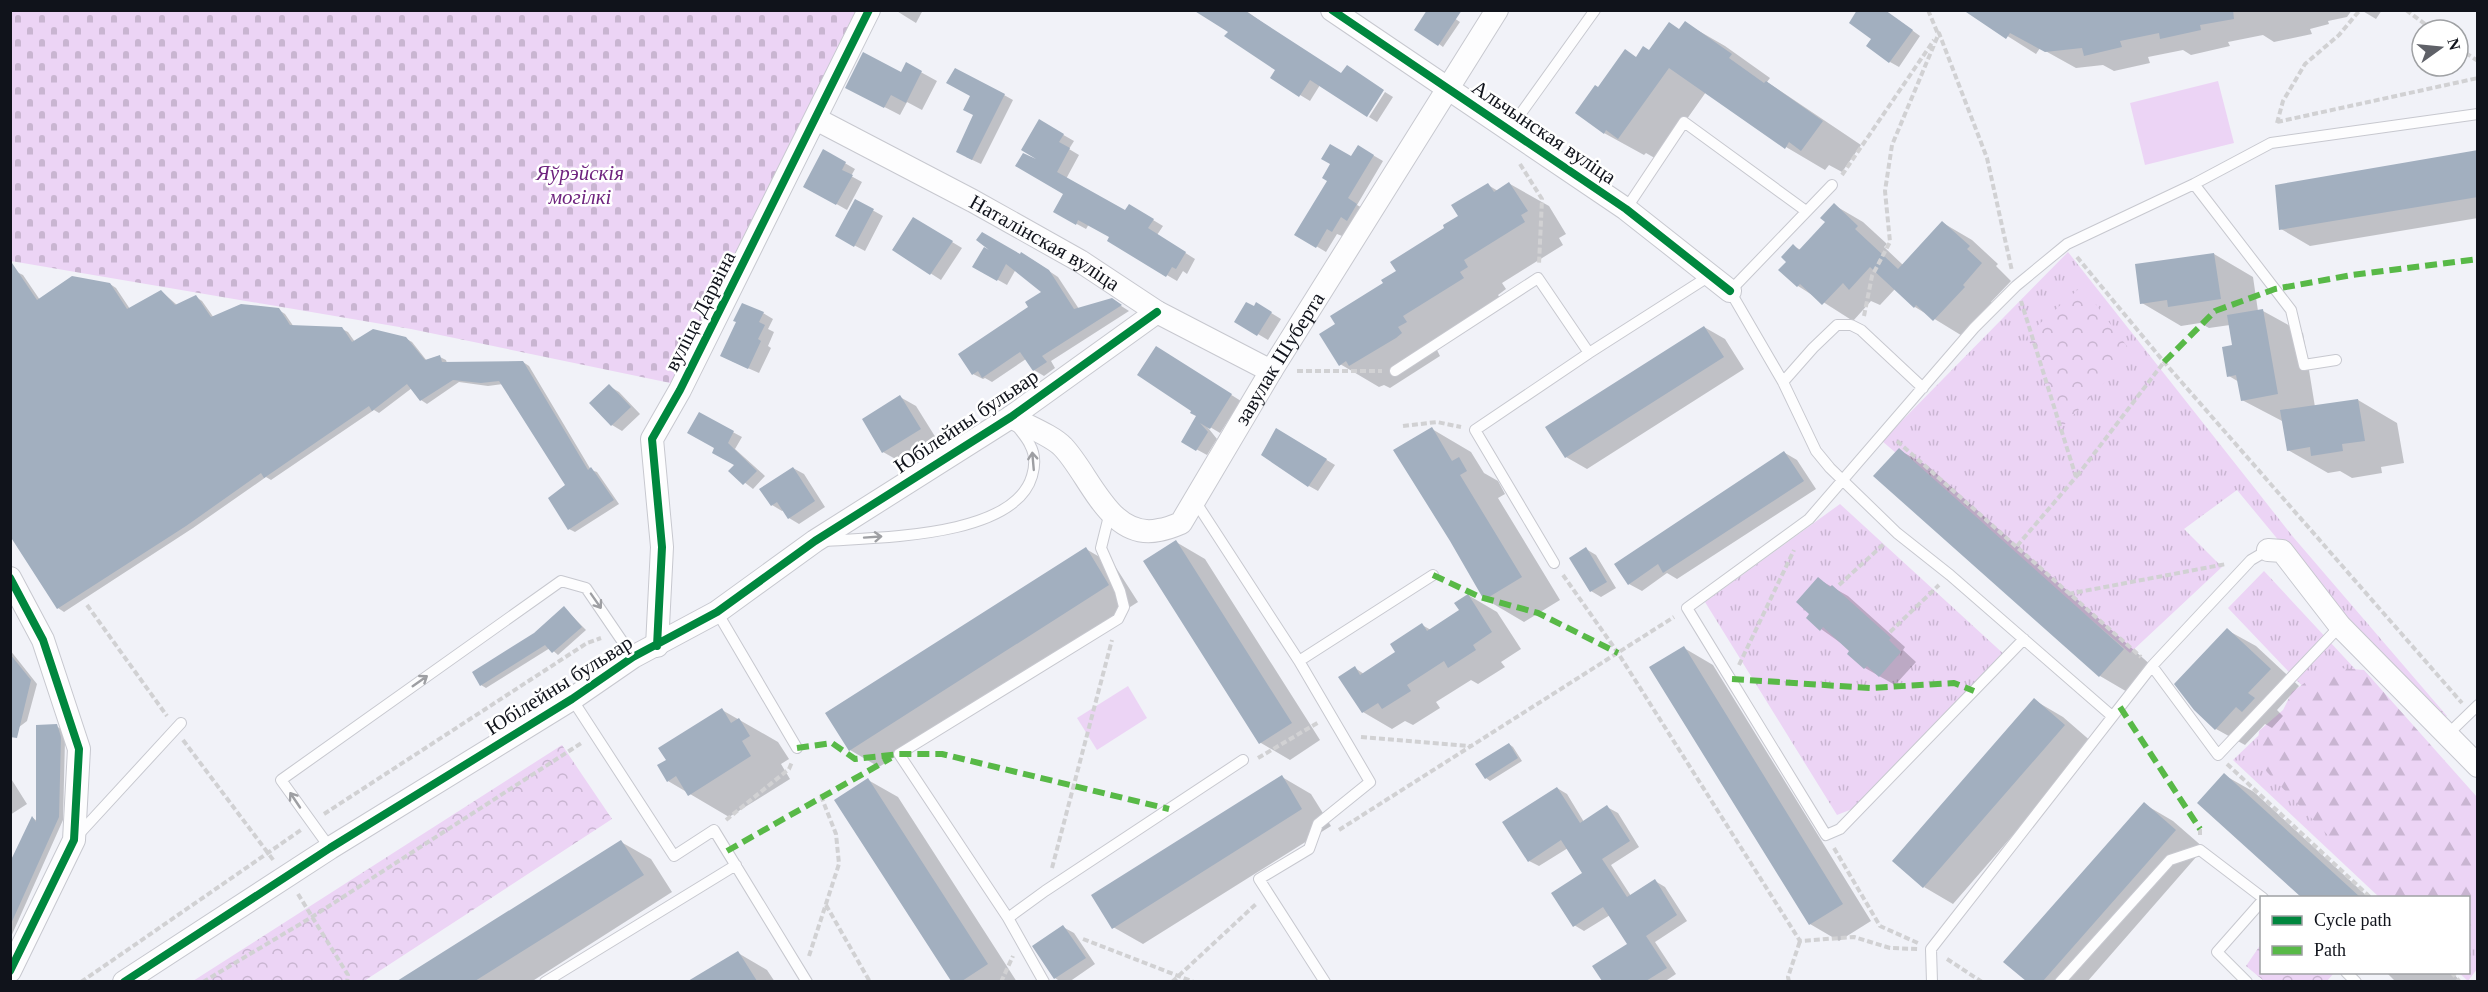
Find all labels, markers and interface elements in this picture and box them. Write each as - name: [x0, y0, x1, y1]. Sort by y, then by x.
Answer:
- north arrow: [2410, 18, 2470, 78]
- text: N: [2444, 36, 2464, 52]
- street label: Альчынская вуліца: [1467, 75, 1621, 189]
- park label: Яўрэйскія могілкі: [535, 161, 624, 209]
- street label: Наталінская вуліца: [965, 190, 1125, 296]
- street label: вуліца Дарвіна: [659, 246, 741, 375]
- street label: завулак Шуберта: [1230, 287, 1330, 430]
- street label: Юбілейны бульвар: [889, 364, 1043, 478]
- one-way arrow: [1027, 452, 1038, 471]
- one-way arrow: [863, 531, 883, 542]
- one-way arrow: [590, 593, 602, 609]
- street label: Юбілейны бульвар: [481, 630, 637, 740]
- one-way arrow: [411, 675, 427, 687]
- one-way arrow: [289, 792, 302, 809]
- legend: [2260, 896, 2470, 974]
- text: Cycle path: [2314, 910, 2391, 930]
- text: Path: [2314, 940, 2346, 960]

